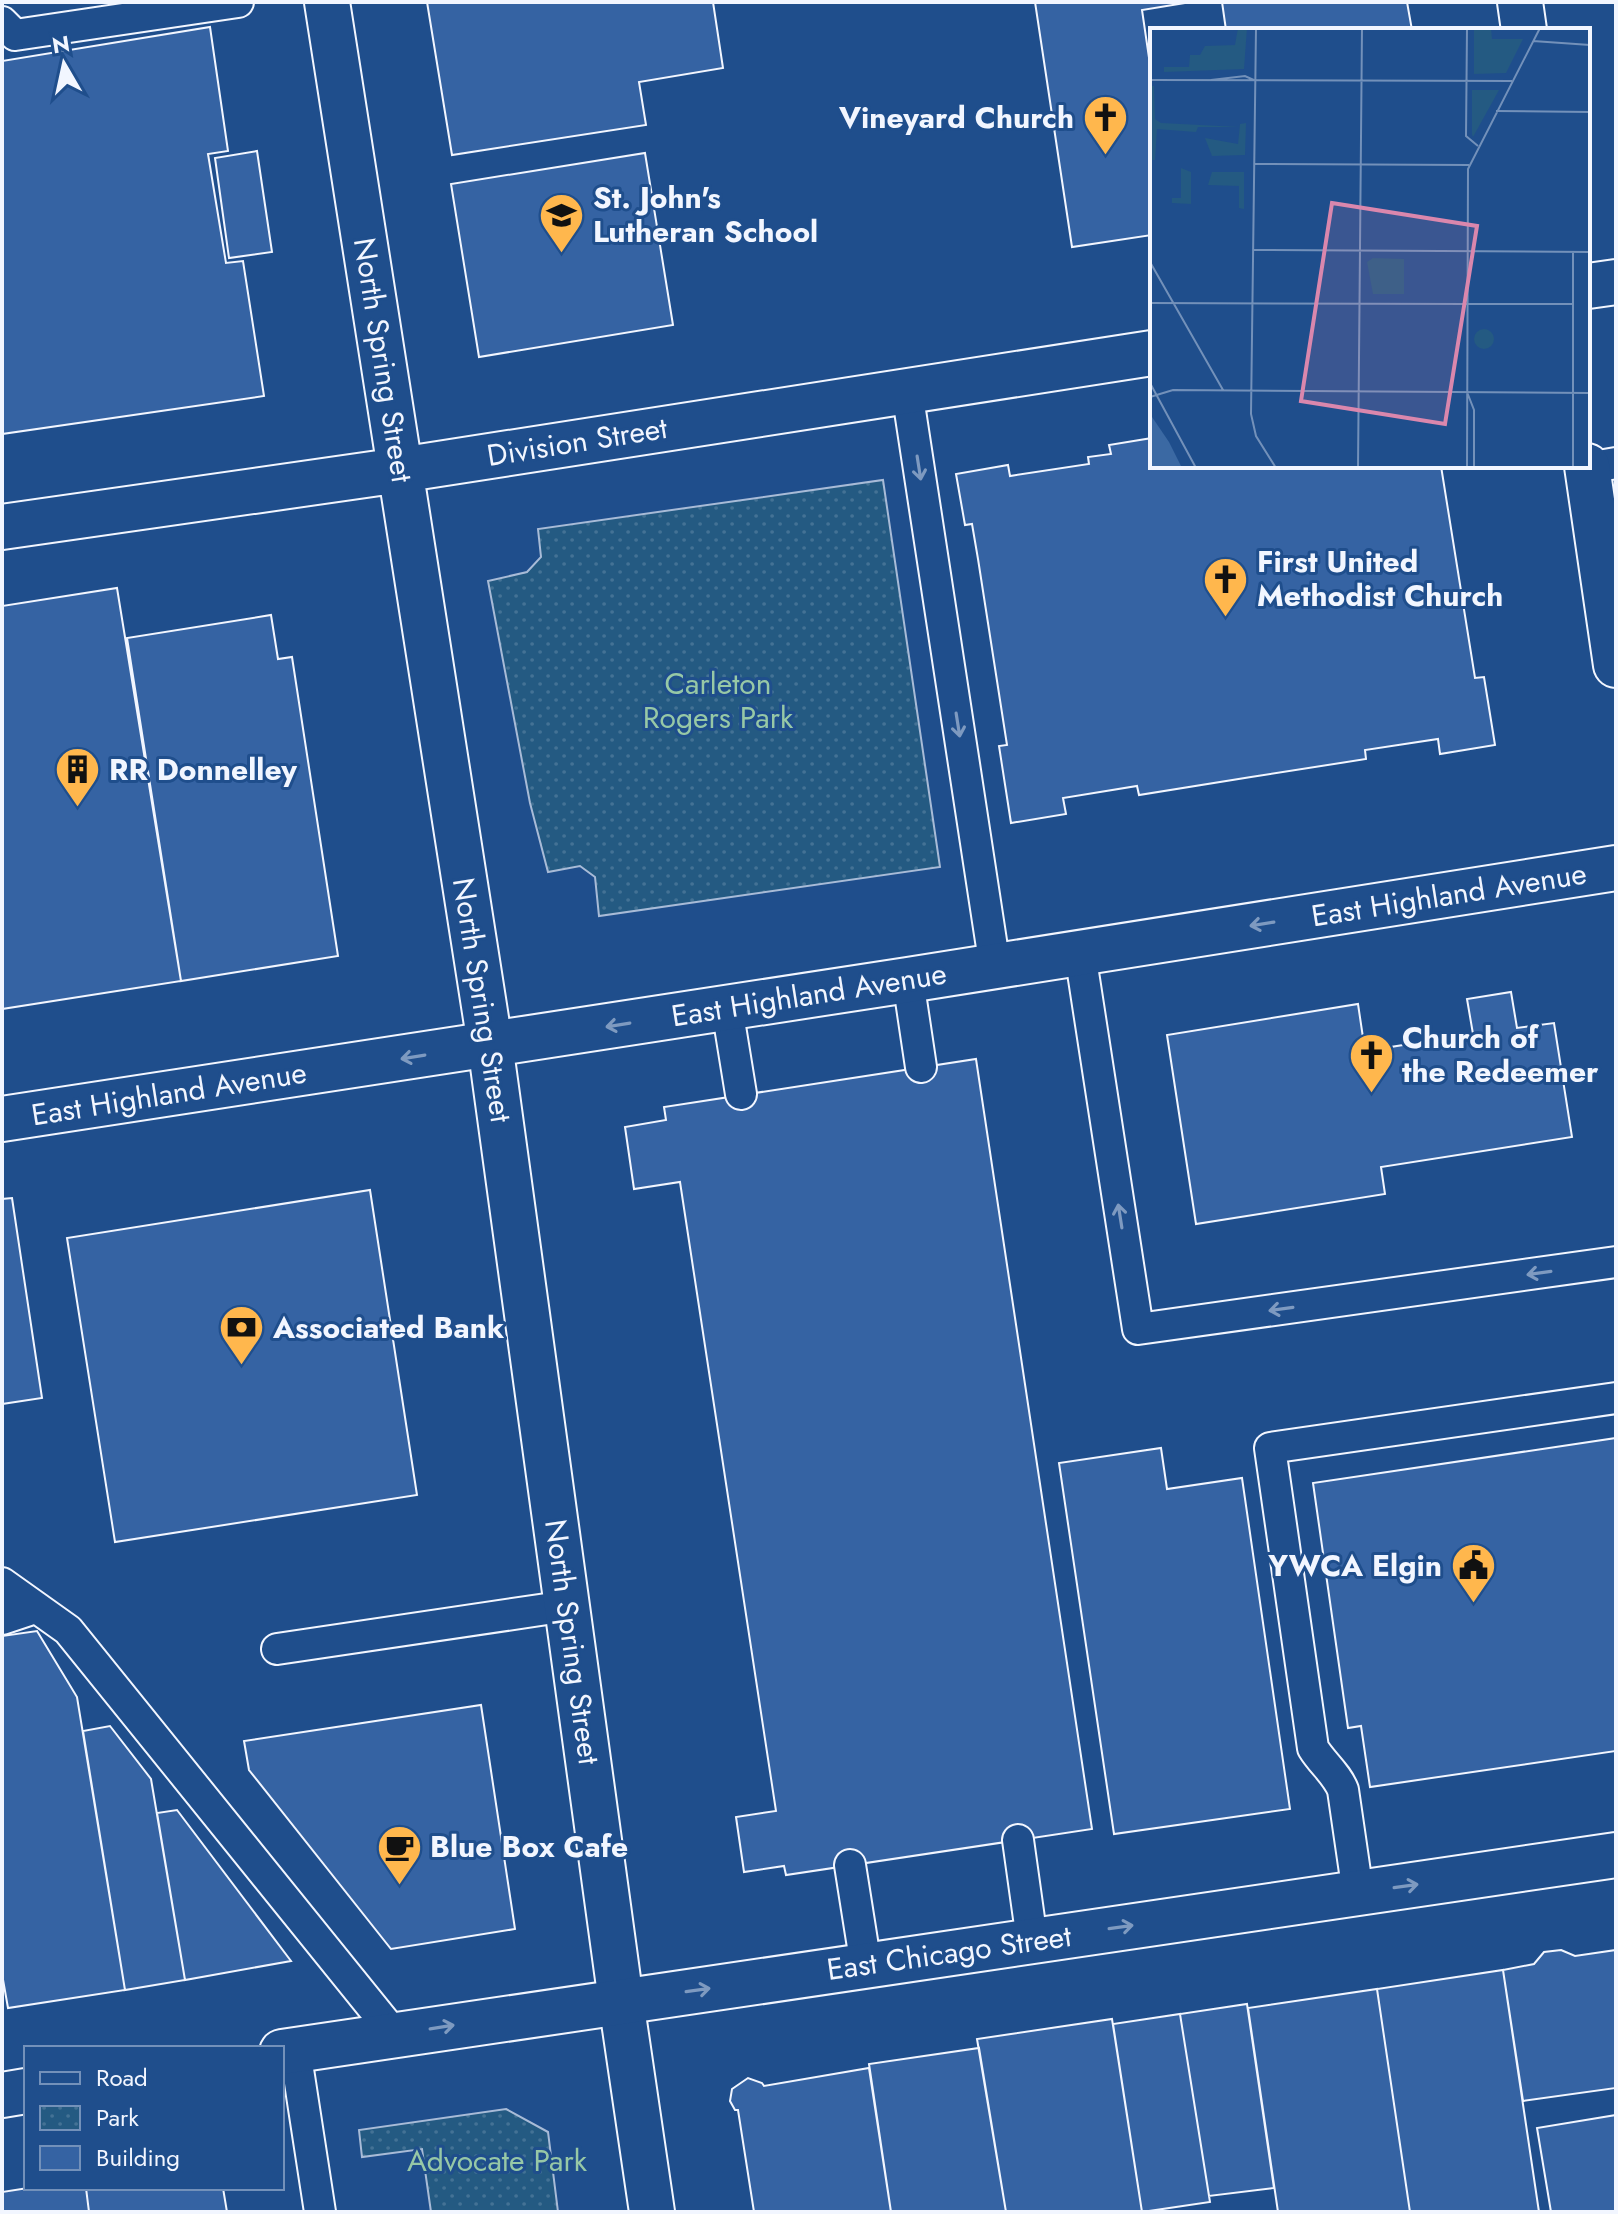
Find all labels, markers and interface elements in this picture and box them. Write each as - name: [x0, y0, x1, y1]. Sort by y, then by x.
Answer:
- north arrow: [24, 24, 104, 104]
- text: N: [50, 27, 72, 61]
- inset map: [1150, 28, 1590, 468]
- church icon: Vineyard Church: [1081, 94, 1129, 157]
- place label: Vineyard Church: [838, 96, 1074, 139]
- place label: St. John's Lutheran School: [593, 176, 818, 253]
- school or university icon: St. John's Lutheran School: [538, 191, 586, 254]
- street label: North Spring Street: [343, 235, 424, 486]
- street label: Division Street: [484, 406, 671, 477]
- one-way arrow: [912, 455, 927, 480]
- place label: First United Methodist Church: [1257, 540, 1503, 617]
- church icon: First United Methodist Church: [1202, 555, 1250, 618]
- park label: Carleton Rogers Park: [643, 662, 794, 739]
- one-way arrow: [952, 712, 967, 737]
- building icon: RR Donnelley: [54, 746, 102, 809]
- place label: RR Donnelley: [109, 748, 297, 791]
- street label: East Highland Avenue: [1308, 852, 1590, 937]
- street label: North Spring Street: [442, 875, 523, 1126]
- one-way arrow: [1250, 917, 1276, 932]
- street label: East Highland Avenue: [668, 952, 950, 1037]
- place label: Church of the Redeemer: [1402, 1016, 1599, 1093]
- one-way arrow: [606, 1018, 631, 1033]
- church icon: Church of the Redeemer: [1347, 1031, 1395, 1094]
- one-way arrow: [400, 1050, 426, 1065]
- street label: East Highland Avenue: [28, 1051, 310, 1136]
- one-way arrow: [1112, 1204, 1127, 1229]
- one-way arrow: [1527, 1266, 1552, 1281]
- one-way arrow: [1269, 1302, 1294, 1317]
- bank icon: Associated Bank: [218, 1304, 266, 1367]
- place label: Associated Bank: [272, 1306, 505, 1349]
- street label: North Spring Street: [534, 1517, 611, 1768]
- public building icon: YWCA Elgin: [1449, 1542, 1497, 1605]
- place label: YWCA Elgin: [1267, 1544, 1442, 1587]
- cafe icon: Blue Box Cafe: [375, 1823, 423, 1886]
- place label: Blue Box Cafe: [430, 1825, 628, 1868]
- one-way arrow: [1393, 1878, 1418, 1893]
- street label: East Chicago Street: [824, 1914, 1075, 1991]
- one-way arrow: [1108, 1919, 1133, 1934]
- one-way arrow: [685, 1982, 710, 1997]
- one-way arrow: [429, 2019, 454, 2034]
- legend: [24, 2046, 284, 2190]
- text: Road: [96, 2060, 148, 2095]
- text: Park: [96, 2100, 139, 2135]
- park label: Advocate Park: [407, 2139, 588, 2182]
- text: Building: [96, 2140, 180, 2175]

